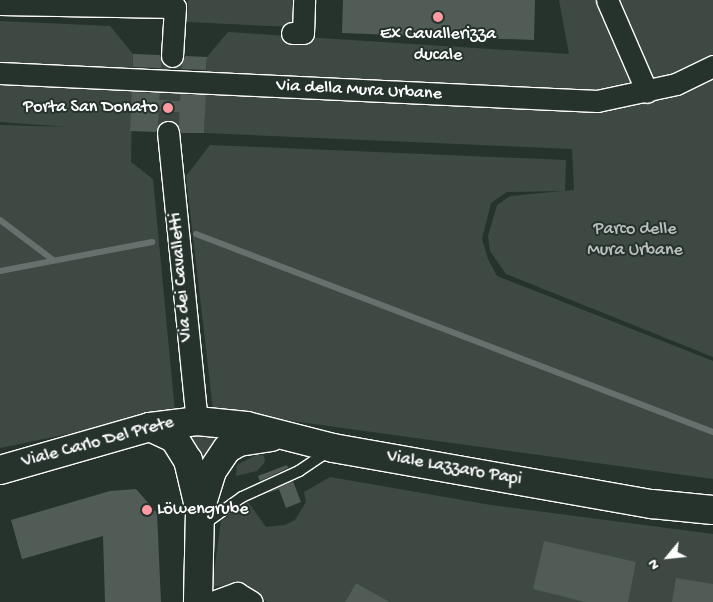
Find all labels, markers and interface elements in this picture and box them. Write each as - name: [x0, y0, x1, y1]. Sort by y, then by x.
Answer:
- marker: Ex Cavallerizza ducale: [432, 11, 444, 23]
- place label: Ex Cavallerizza ducale: [380, 25, 496, 68]
- street label: Via della Mura Urbane: [276, 76, 442, 106]
- place label: Porta San Donato: [23, 97, 158, 119]
- marker: Porta San Donato: [162, 102, 174, 114]
- street label: Via dei Cavalletti: [166, 211, 198, 343]
- park label: Parco delle Mura Urbane: [587, 220, 683, 262]
- street label: Viale Carlo Del Prete: [20, 412, 176, 474]
- street label: Viale Lazzaro Papi: [385, 447, 523, 491]
- place label: Löwengrube: [157, 499, 249, 521]
- marker: Löwengrube: [141, 504, 153, 516]
- north arrow: [643, 532, 693, 582]
- text: N: [645, 556, 664, 572]

